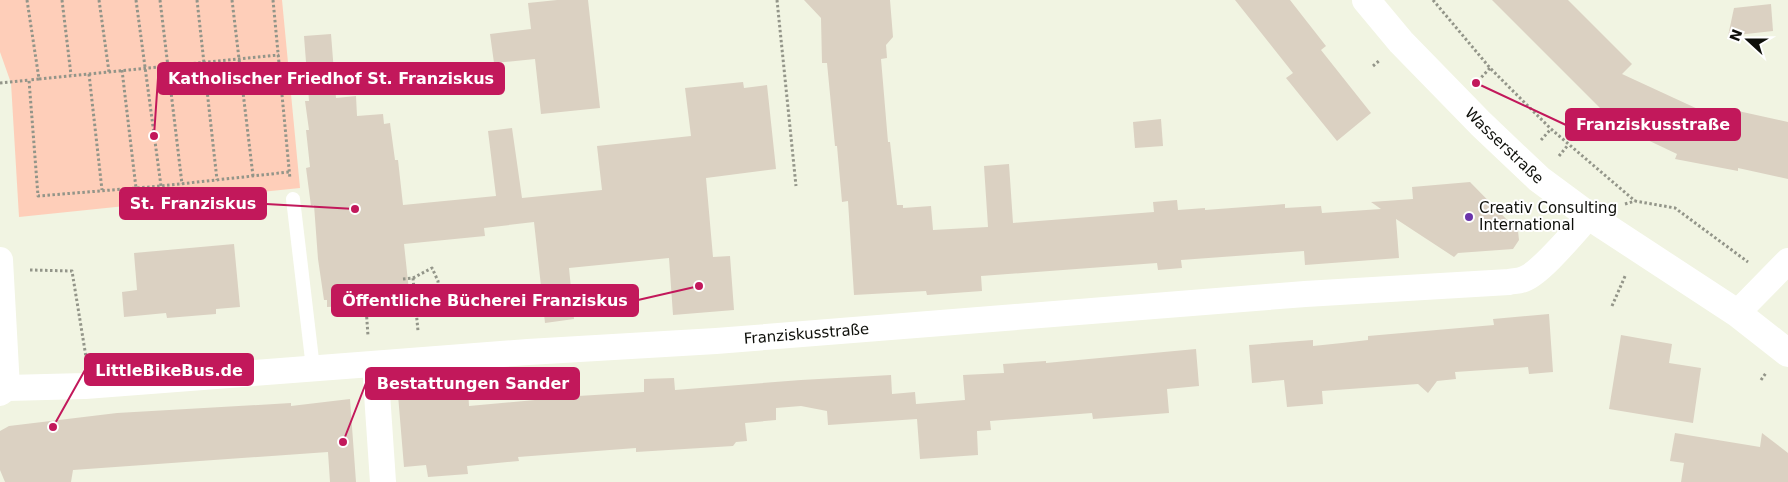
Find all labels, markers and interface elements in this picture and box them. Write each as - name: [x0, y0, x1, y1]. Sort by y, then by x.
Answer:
- north arrow: [1723, 15, 1773, 65]
- text: N: [1726, 27, 1745, 44]
- callout: Katholischer Friedhof St. Franziskus: [158, 63, 504, 94]
- text: Katholischer Friedhof St. Franziskus: [168, 69, 494, 88]
- street label: Wasserstraße: [1461, 104, 1547, 187]
- callout: Franziskusstraße: [1566, 109, 1740, 140]
- text: Franziskusstraße: [1576, 115, 1730, 134]
- callout: St. Franziskus: [120, 188, 266, 219]
- text: St. Franziskus: [130, 194, 256, 213]
- place label: Creativ Consulting International: [1479, 199, 1617, 234]
- marker: Creativ Consulting International: [1463, 211, 1475, 223]
- callout: Öffentliche Bücherei Franziskus: [332, 285, 638, 316]
- text: Öffentliche Bücherei Franziskus: [342, 291, 628, 310]
- street label: Franziskusstraße: [743, 320, 870, 348]
- callout: LittleBikeBus.de: [85, 354, 253, 385]
- text: LittleBikeBus.de: [95, 361, 243, 380]
- callout: Bestattungen Sander: [366, 368, 579, 399]
- text: Bestattungen Sander: [377, 374, 569, 393]

